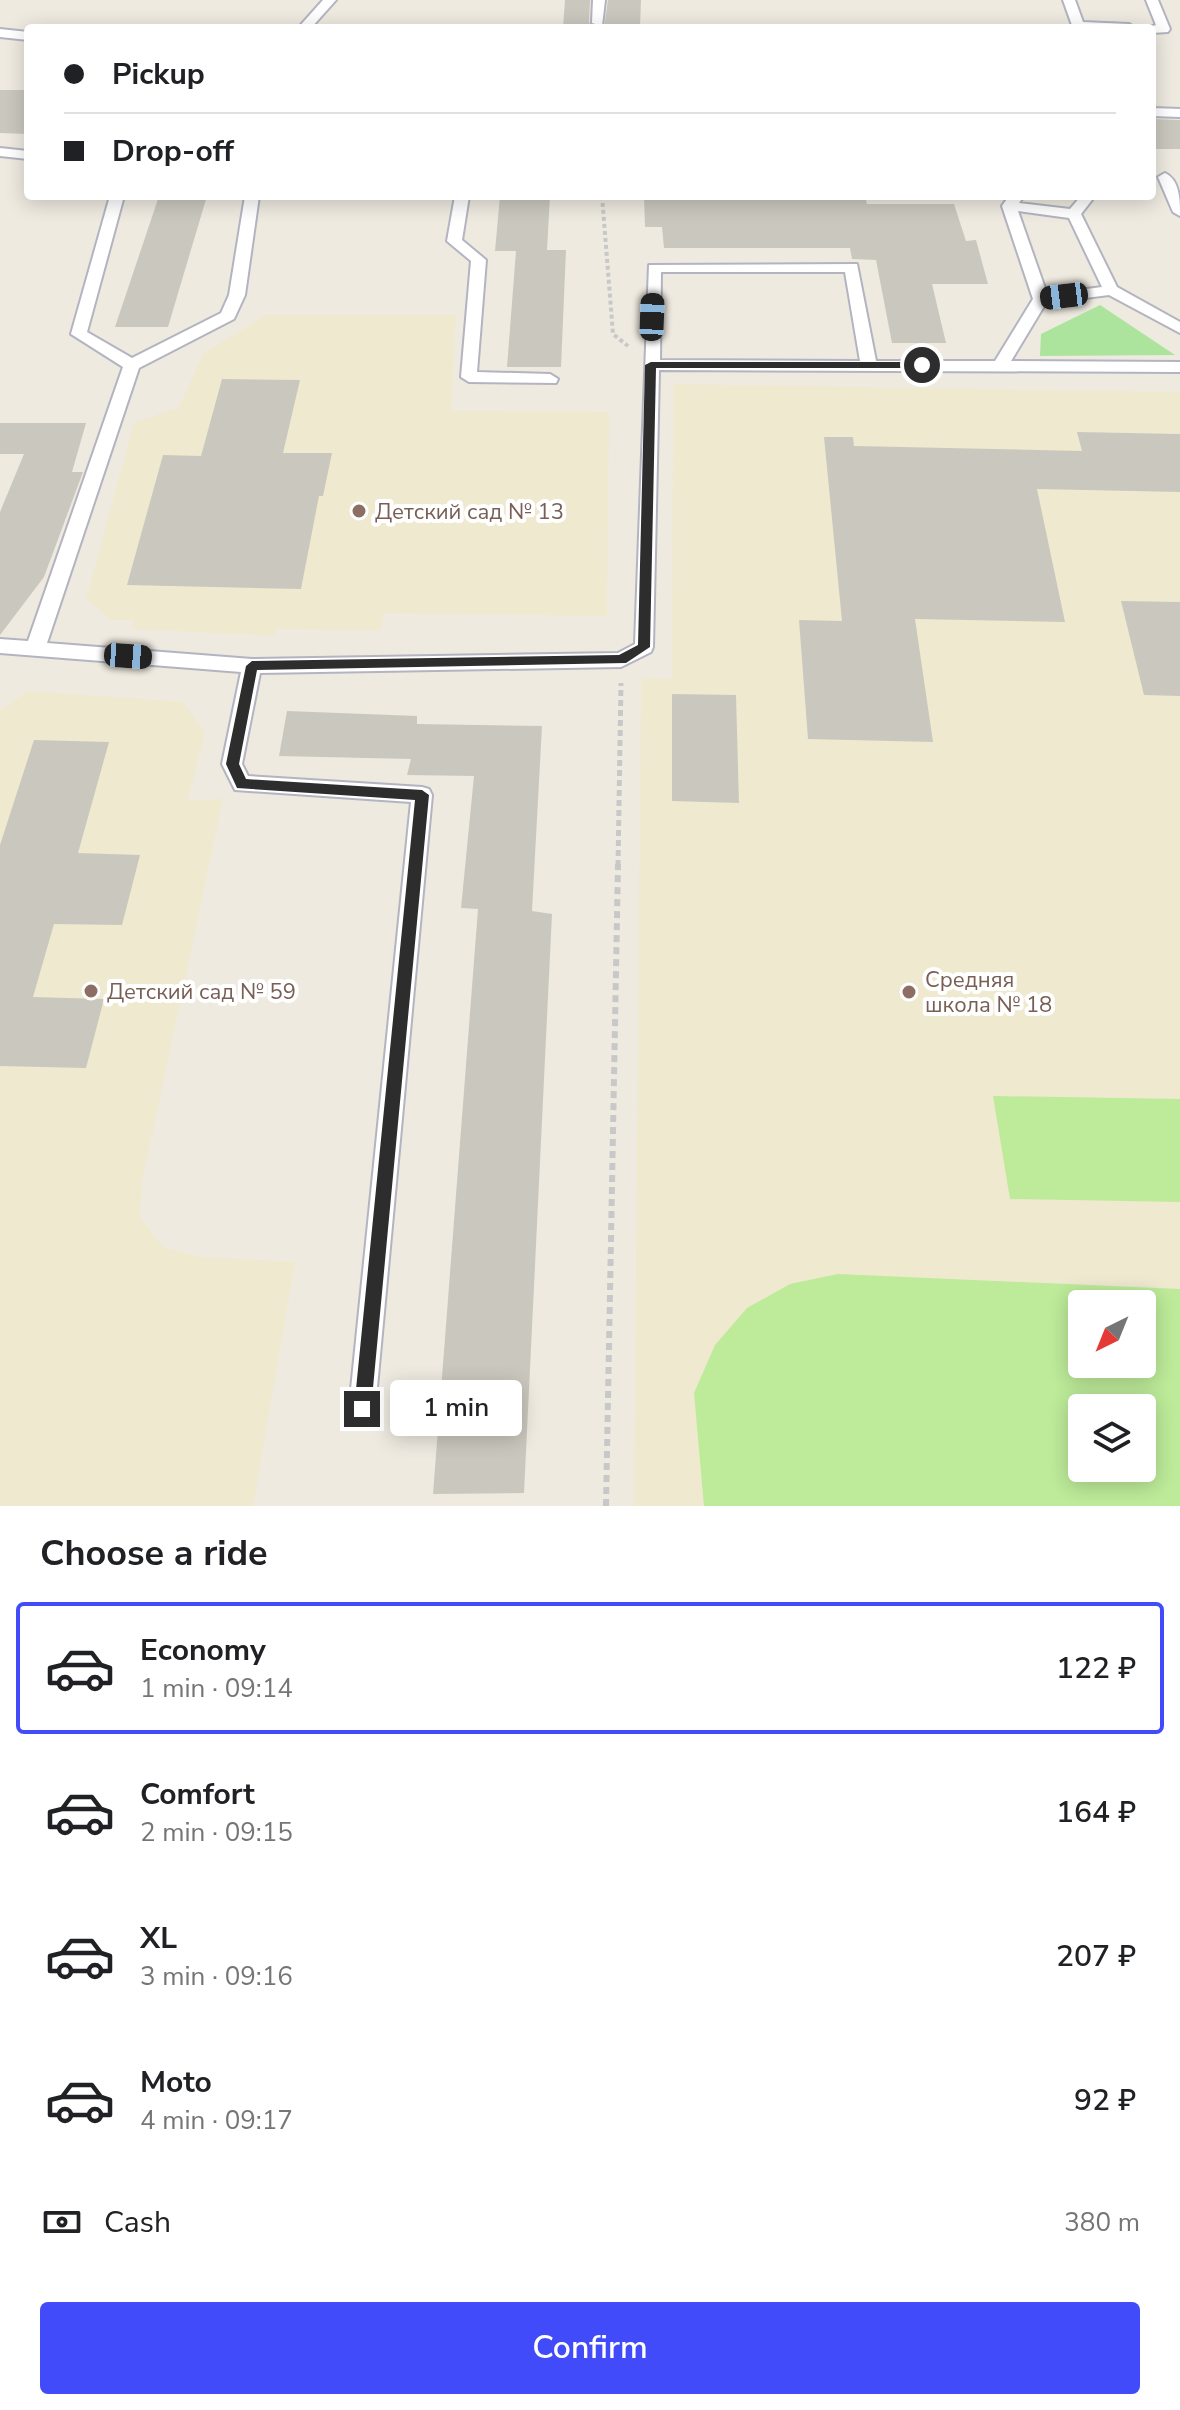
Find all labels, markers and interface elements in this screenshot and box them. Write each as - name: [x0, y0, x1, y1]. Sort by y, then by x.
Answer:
- text: Pickup: [112, 54, 205, 95]
- text: Drop-off: [112, 131, 234, 172]
- car: [1039, 281, 1089, 311]
- car: [639, 293, 665, 341]
- route start: [904, 347, 940, 383]
- place label: Детский сад № 13: [375, 497, 564, 527]
- marker: Детский сад № 13: [350, 502, 368, 520]
- car: [103, 642, 153, 670]
- place label: Средняя школа № 18: [925, 965, 1052, 1020]
- place label: Детский сад № 59: [107, 977, 296, 1007]
- marker: Детский сад № 59: [82, 982, 100, 1000]
- marker: Средняя школа № 18: [900, 983, 918, 1001]
- north arrow: [1068, 1290, 1156, 1378]
- map controls: [1068, 1290, 1156, 1482]
- callout: 1 min: [390, 1381, 522, 1437]
- text: 1 min: [423, 1390, 489, 1425]
- route end: [344, 1391, 380, 1427]
- button: layers: [1068, 1394, 1156, 1482]
- text: Choose a ride: [40, 1529, 268, 1578]
- text: Economy: [140, 1630, 266, 1671]
- icon: car: [44, 1632, 116, 1704]
- text: 122 ₽: [1056, 1648, 1136, 1689]
- text: 1 min · 09:14: [140, 1671, 293, 1706]
- text: Comfort: [140, 1774, 255, 1815]
- icon: car: [44, 1776, 116, 1848]
- text: 164 ₽: [1056, 1792, 1136, 1833]
- text: 2 min · 09:15: [140, 1815, 293, 1850]
- text: XL: [140, 1918, 177, 1959]
- icon: car: [44, 1920, 116, 1992]
- text: 207 ₽: [1056, 1936, 1136, 1977]
- text: 3 min · 09:16: [140, 1959, 293, 1994]
- text: Moto: [140, 2062, 212, 2103]
- icon: car: [44, 2064, 116, 2136]
- text: 92 ₽: [1074, 2080, 1136, 2121]
- text: 4 min · 09:17: [140, 2103, 293, 2138]
- icon: cash: [40, 2200, 84, 2244]
- text: Cash: [104, 2202, 171, 2243]
- text: 380 m: [1064, 2205, 1140, 2240]
- button: Confirm: [40, 2302, 1140, 2394]

